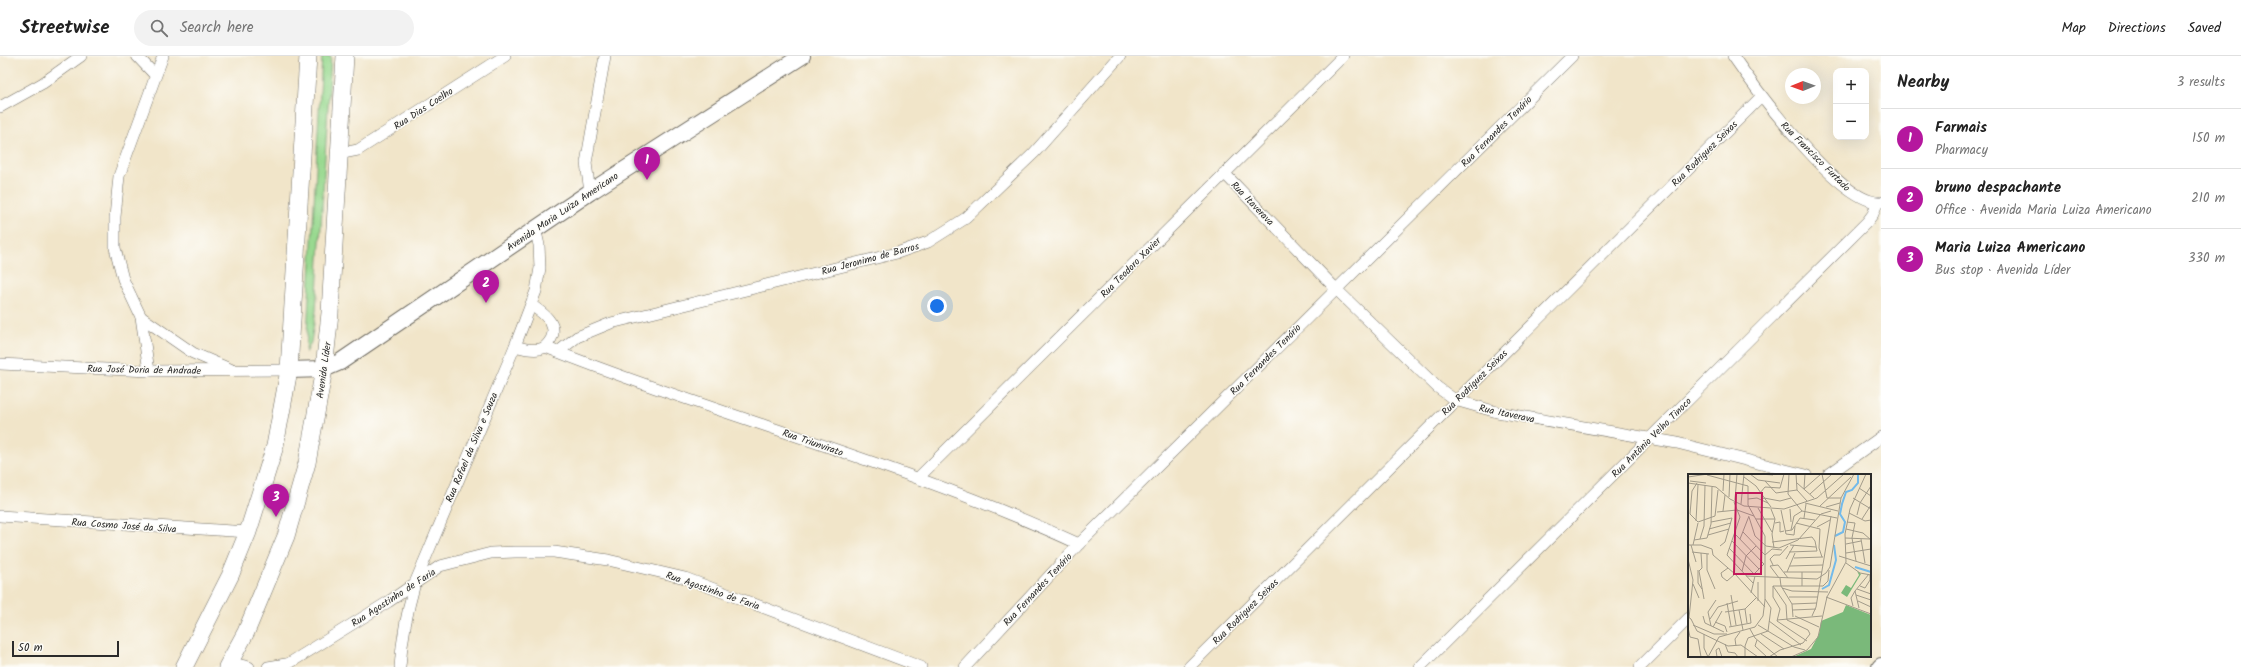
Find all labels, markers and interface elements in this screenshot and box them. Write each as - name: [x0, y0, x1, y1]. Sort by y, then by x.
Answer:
- search box: [134, 10, 414, 46]
- text: Streetwise: [20, 13, 110, 43]
- text: Search here: [180, 16, 254, 40]
- icon: search: [148, 17, 170, 39]
- text: Map: [2061, 17, 2086, 39]
- text: Directions: [2108, 17, 2166, 39]
- text: Saved: [2188, 17, 2221, 39]
- north arrow: [1785, 68, 1821, 104]
- map controls: [1833, 68, 1869, 140]
- button: +: [1833, 68, 1869, 104]
- text: Nearby: [1897, 69, 1949, 96]
- text: 3 results: [2177, 72, 2225, 93]
- street label: Rua Dias Coelho: [390, 83, 457, 134]
- street label: Rua Fernandes Tenório: [1457, 92, 1536, 171]
- button: −: [1833, 104, 1869, 140]
- street label: Rua Rodriguez Seixas: [1668, 116, 1742, 191]
- text: Farmais: [1935, 116, 1987, 140]
- street label: Rua Francisco Furtado: [1777, 118, 1854, 196]
- text: 1: [1908, 128, 1912, 149]
- text: 150 m: [2192, 128, 2225, 149]
- text: Pharmacy: [1935, 140, 1988, 161]
- pin: 1: [634, 147, 660, 180]
- street label: Avenida Maria Luiza Americano: [503, 168, 622, 255]
- text: bruno despachante: [1935, 176, 2061, 200]
- street label: Rua Itaverava: [1227, 178, 1278, 230]
- text: 2: [1906, 188, 1914, 209]
- text: 210 m: [2191, 188, 2225, 209]
- text: Office · Avenida Maria Luiza Americano: [1935, 200, 2152, 221]
- street label: Rua Teodoro Xavier: [1097, 233, 1165, 302]
- text: Maria Luiza Americano: [1935, 236, 2085, 260]
- street label: Rua Jeronimo de Barros: [820, 238, 922, 280]
- text: 3: [1906, 248, 1914, 269]
- text: 330 m: [2188, 248, 2225, 269]
- text: Bus stop · Avenida Líder: [1935, 260, 2070, 281]
- pin: 2: [473, 270, 499, 303]
- your location: [927, 296, 947, 316]
- street label: Rua Fernandes Tenório: [1226, 320, 1305, 399]
- street label: Avenida Líder: [312, 340, 336, 399]
- street label: Rua Rodriguez Seixas: [1438, 345, 1512, 420]
- street label: Rua José Doria de Andrade: [87, 361, 202, 379]
- street label: Rua Rafael da Silva e Souza: [441, 390, 503, 505]
- street label: Rua Antônio Velho Tinoco: [1608, 393, 1696, 482]
- street label: Rua Itaverava: [1477, 400, 1536, 428]
- street label: Rua Triunvirato: [780, 425, 846, 461]
- inset map: [1688, 474, 1871, 657]
- pin: 3: [263, 484, 289, 517]
- street label: Rua Cosmo José da Silva: [71, 514, 177, 538]
- street label: Rua Fernandes Tenório: [999, 549, 1076, 630]
- street label: Rua Agostinho de Faria: [348, 564, 439, 631]
- street label: Rua Agostinho de Faria: [664, 567, 762, 615]
- street label: Rua Rodriguez Seixas: [1209, 574, 1283, 649]
- scale bar: [12, 639, 119, 658]
- text: 50 m: [18, 639, 43, 657]

